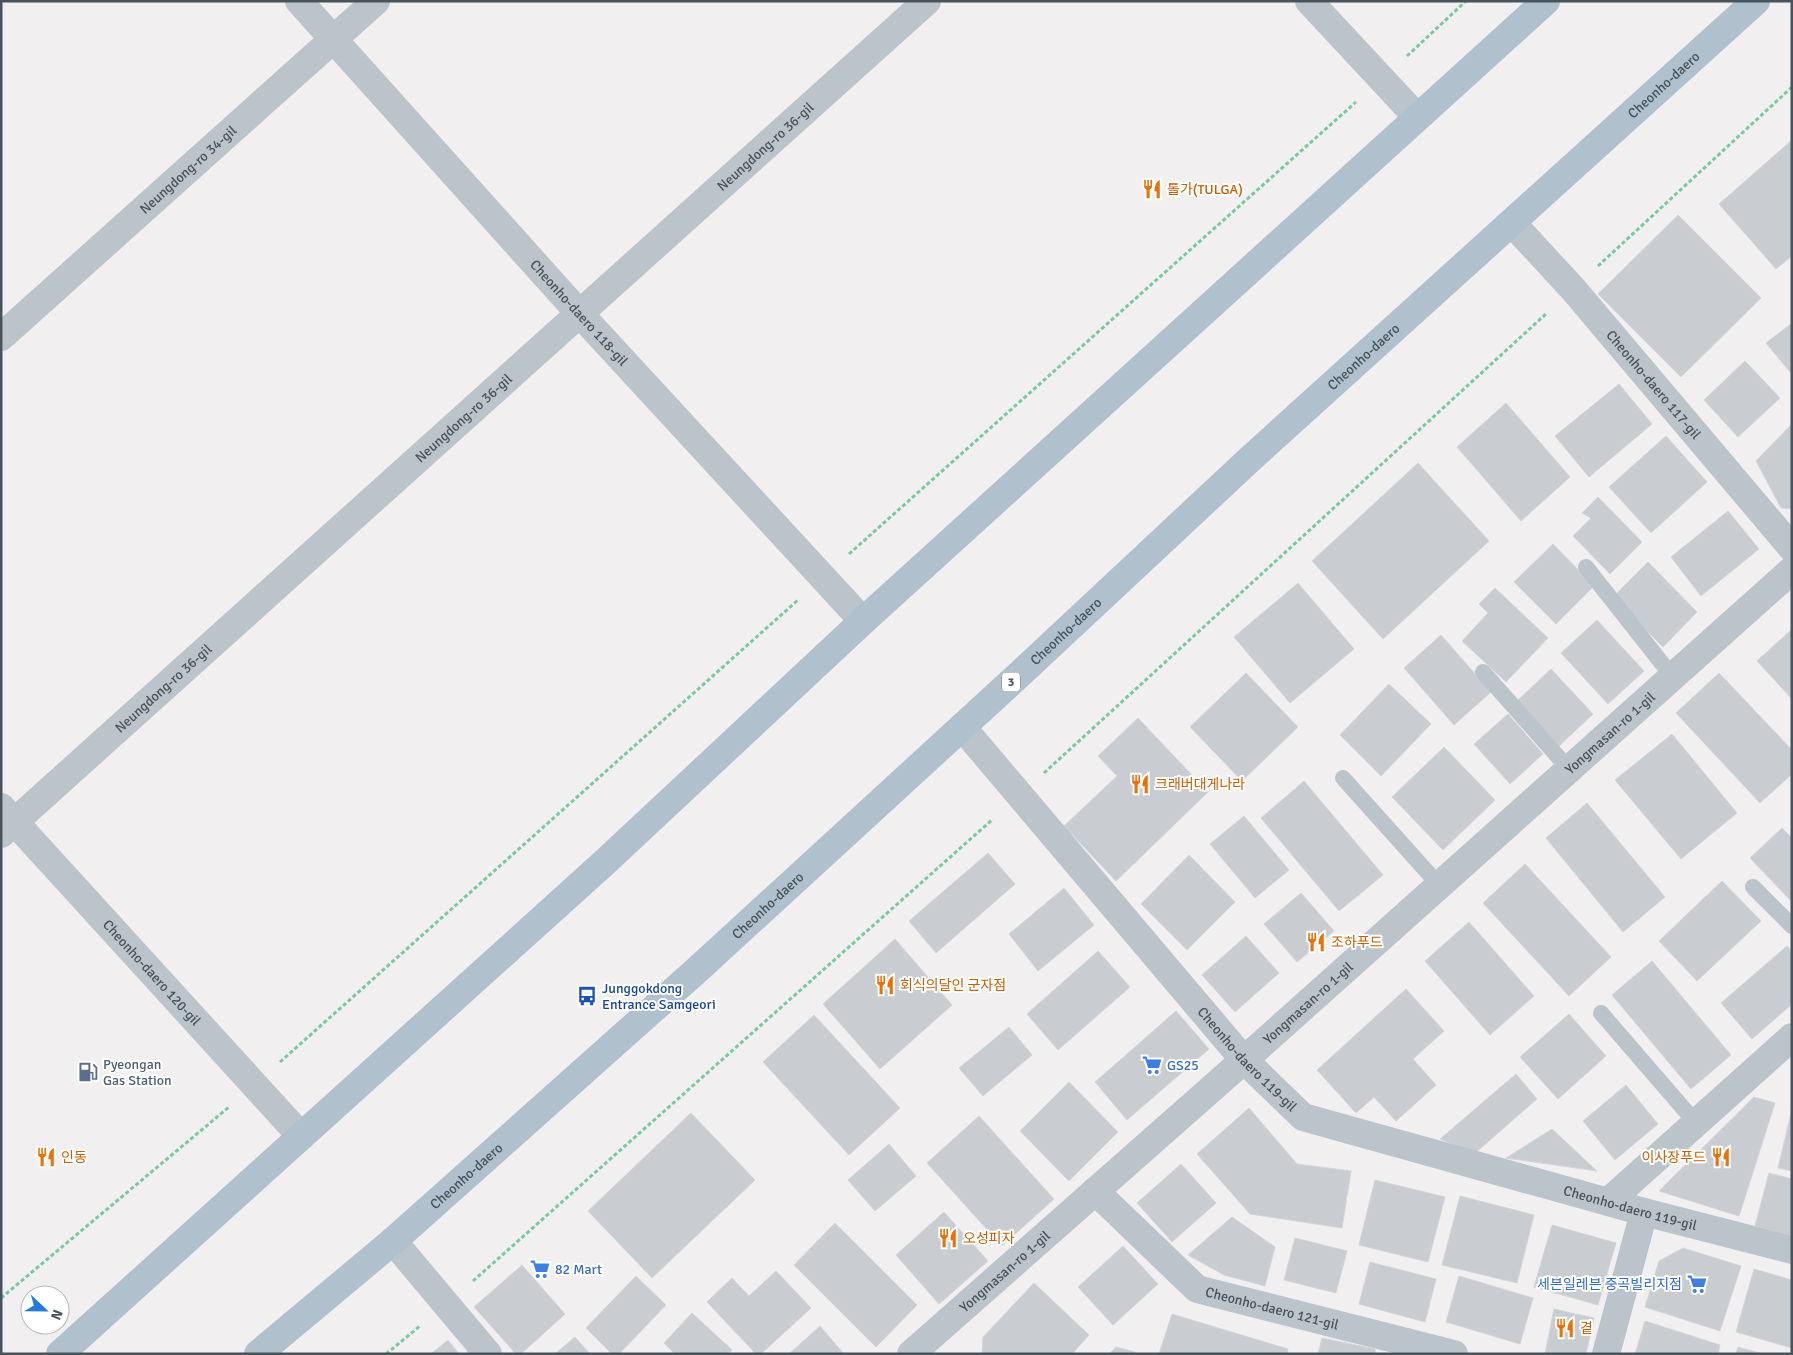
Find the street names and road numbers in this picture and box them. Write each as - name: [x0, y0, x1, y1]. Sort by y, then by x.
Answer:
- street label: Cheonho-daero: [1624, 48, 1703, 122]
- street label: Neungdong-ro 36-gil: [714, 99, 818, 195]
- street label: Neungdong-ro 34-gil: [136, 122, 240, 218]
- street label: Cheonho-daero 118-gil: [526, 256, 631, 369]
- street label: Cheonho-daero: [1324, 320, 1403, 394]
- street label: Cheonho-daero 117-gil: [1603, 327, 1704, 443]
- street label: Neungdong-ro 36-gil: [412, 370, 516, 466]
- street label: Cheonho-daero: [1027, 594, 1105, 669]
- street label: Neungdong-ro 36-gil: [111, 641, 215, 737]
- road number: 3: [1002, 672, 1020, 692]
- street label: Yongmasan-ro 1-gil: [1562, 689, 1659, 778]
- street label: Cheonho-daero: [728, 869, 807, 943]
- street label: Cheonho-daero 120-gil: [99, 916, 204, 1029]
- street label: Yongmasan-ro 1-gil: [1260, 959, 1357, 1048]
- street label: Cheonho-daero 119-gil: [1194, 1004, 1300, 1115]
- street label: Cheonho-daero: [427, 1139, 506, 1213]
- street label: Cheonho-daero 119-gil: [1562, 1182, 1699, 1234]
- street label: Yongmasan-ro 1-gil: [956, 1227, 1054, 1316]
- street label: Cheonho-daero 121-gil: [1204, 1283, 1341, 1334]

